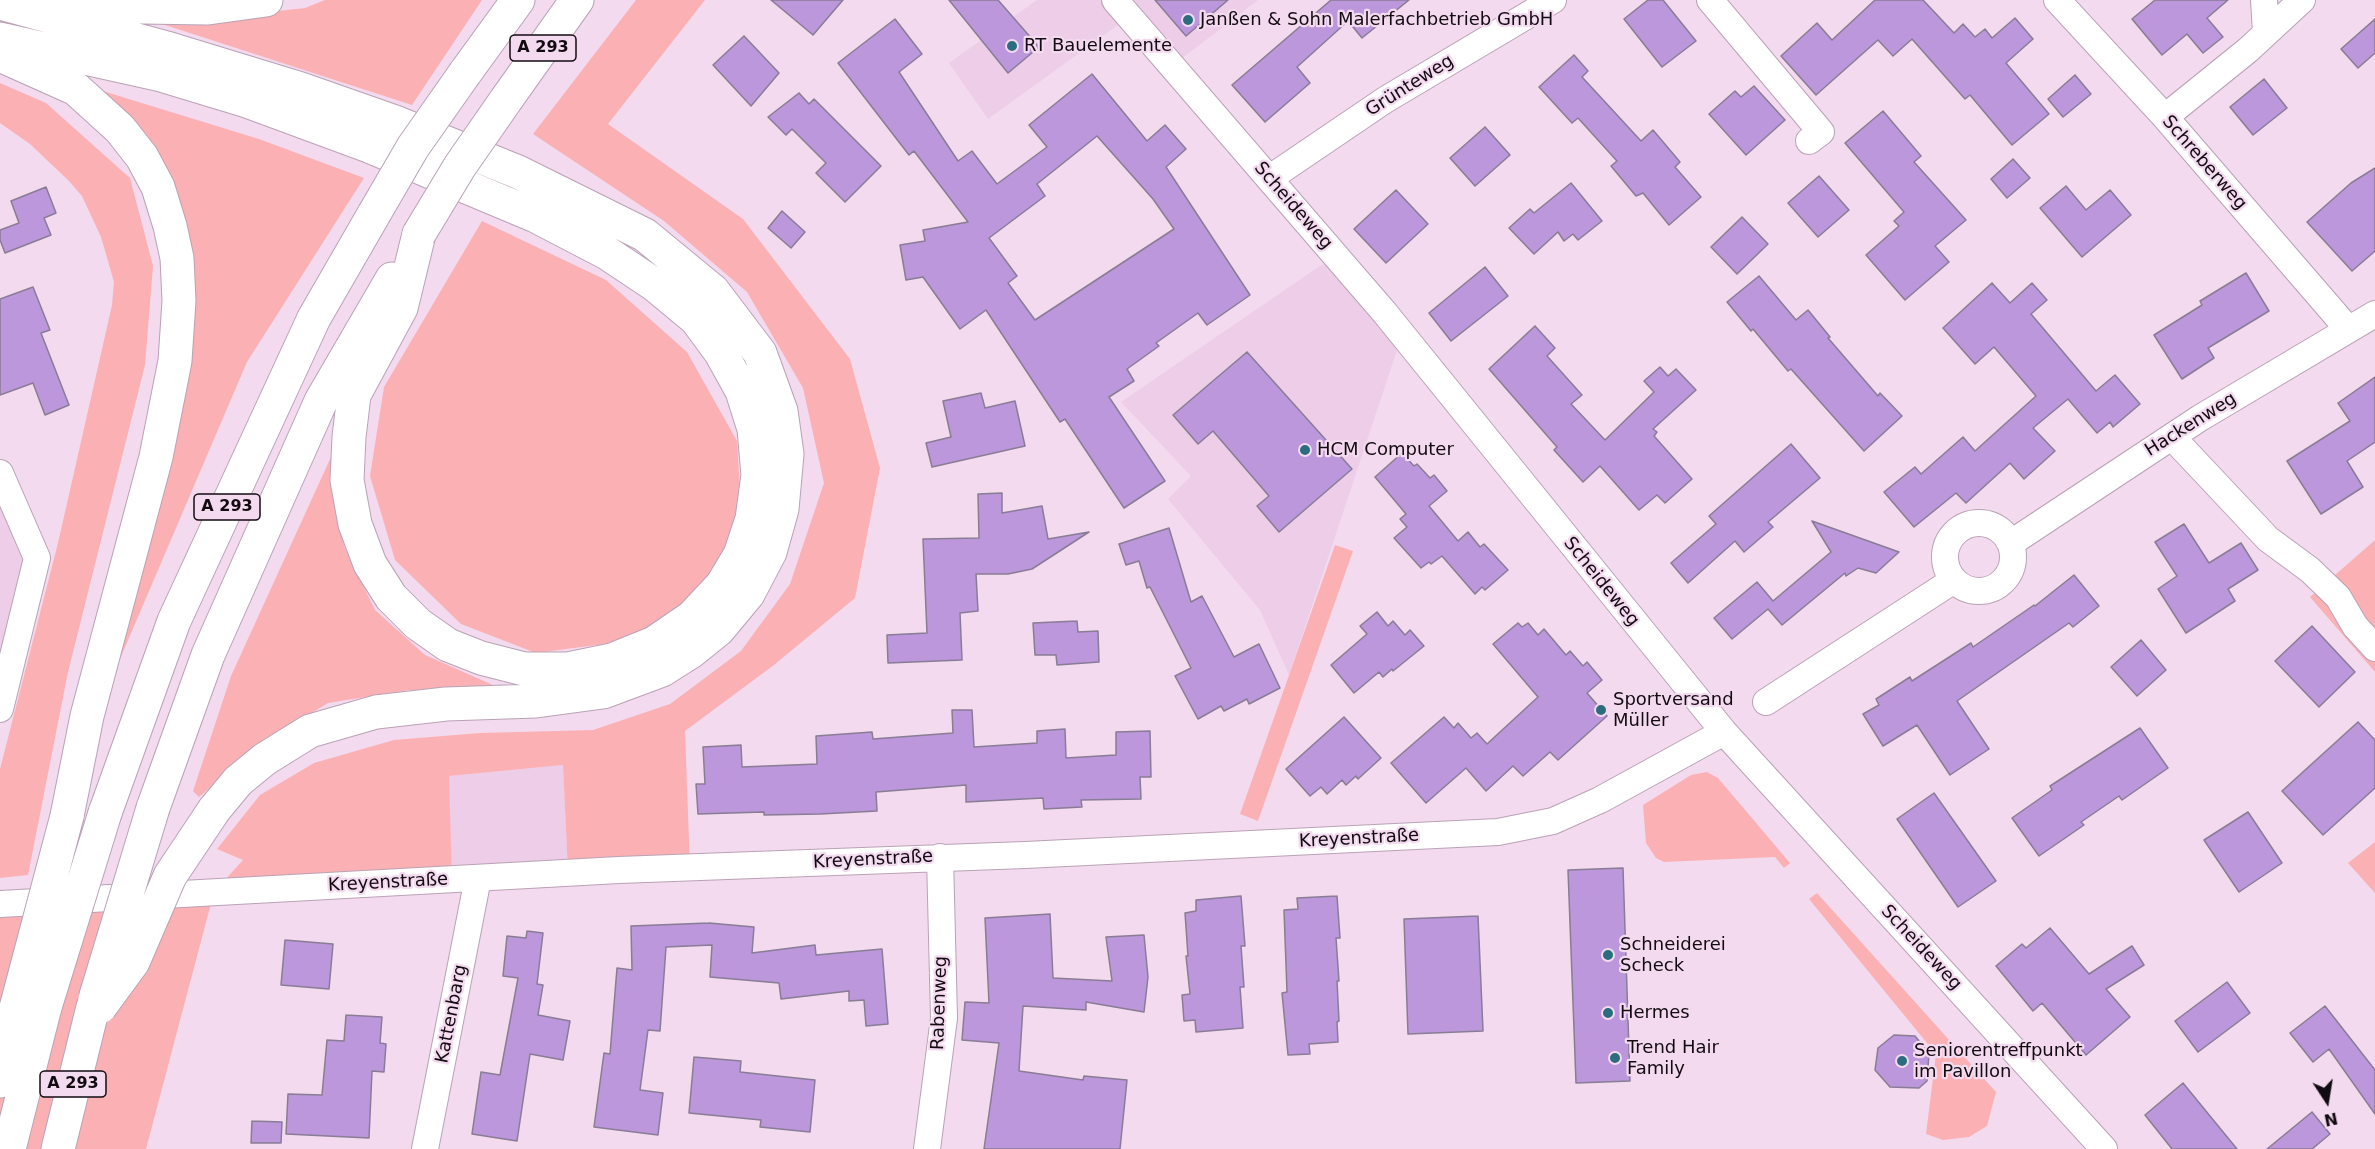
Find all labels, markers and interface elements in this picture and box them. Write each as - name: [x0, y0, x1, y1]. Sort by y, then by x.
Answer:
- place label: Janßen & Sohn Malerfachbetrieb GmbH: [1200, 9, 1553, 31]
- marker: Janßen & Sohn Malerfachbetrieb GmbH: [1181, 13, 1195, 27]
- road number: A 293: [510, 35, 576, 61]
- place label: RT Bauelemente: [1024, 35, 1172, 57]
- marker: RT Bauelemente: [1005, 39, 1019, 53]
- street label: Grünteweg: [1362, 50, 1458, 122]
- street label: Schreberweg: [2157, 111, 2251, 215]
- street label: Scheideweg: [1249, 158, 1337, 254]
- street label: Hackenweg: [2141, 388, 2241, 462]
- place label: HCM Computer: [1317, 439, 1454, 461]
- marker: HCM Computer: [1298, 443, 1312, 457]
- road number: A 293: [194, 494, 260, 520]
- street label: Scheideweg: [1558, 533, 1644, 631]
- place label: Sportversand Müller: [1613, 689, 1734, 732]
- marker: Sportversand Müller: [1594, 703, 1608, 717]
- street label: Kreyenstraße: [1298, 825, 1420, 853]
- street label: Kreyenstraße: [812, 846, 934, 874]
- street label: Kreyenstraße: [327, 869, 449, 897]
- street label: Scheideweg: [1876, 901, 1966, 995]
- place label: Schneiderei Scheck: [1620, 934, 1726, 976]
- marker: Schneiderei Scheck: [1601, 948, 1615, 962]
- street label: Rabenweg: [928, 956, 952, 1050]
- street label: Kattenbarg: [432, 963, 472, 1065]
- place label: Hermes: [1620, 1002, 1690, 1024]
- marker: Hermes: [1601, 1006, 1615, 1020]
- place label: Trend Hair Family: [1627, 1037, 1719, 1080]
- place label: Seniorentreffpunkt im Pavillon: [1914, 1040, 2083, 1082]
- marker: Trend Hair Family: [1608, 1051, 1622, 1065]
- marker: Seniorentreffpunkt im Pavillon: [1895, 1054, 1909, 1068]
- road number: A 293: [40, 1071, 106, 1097]
- north arrow: [2297, 1071, 2357, 1131]
- text: N: [2322, 1108, 2339, 1130]

